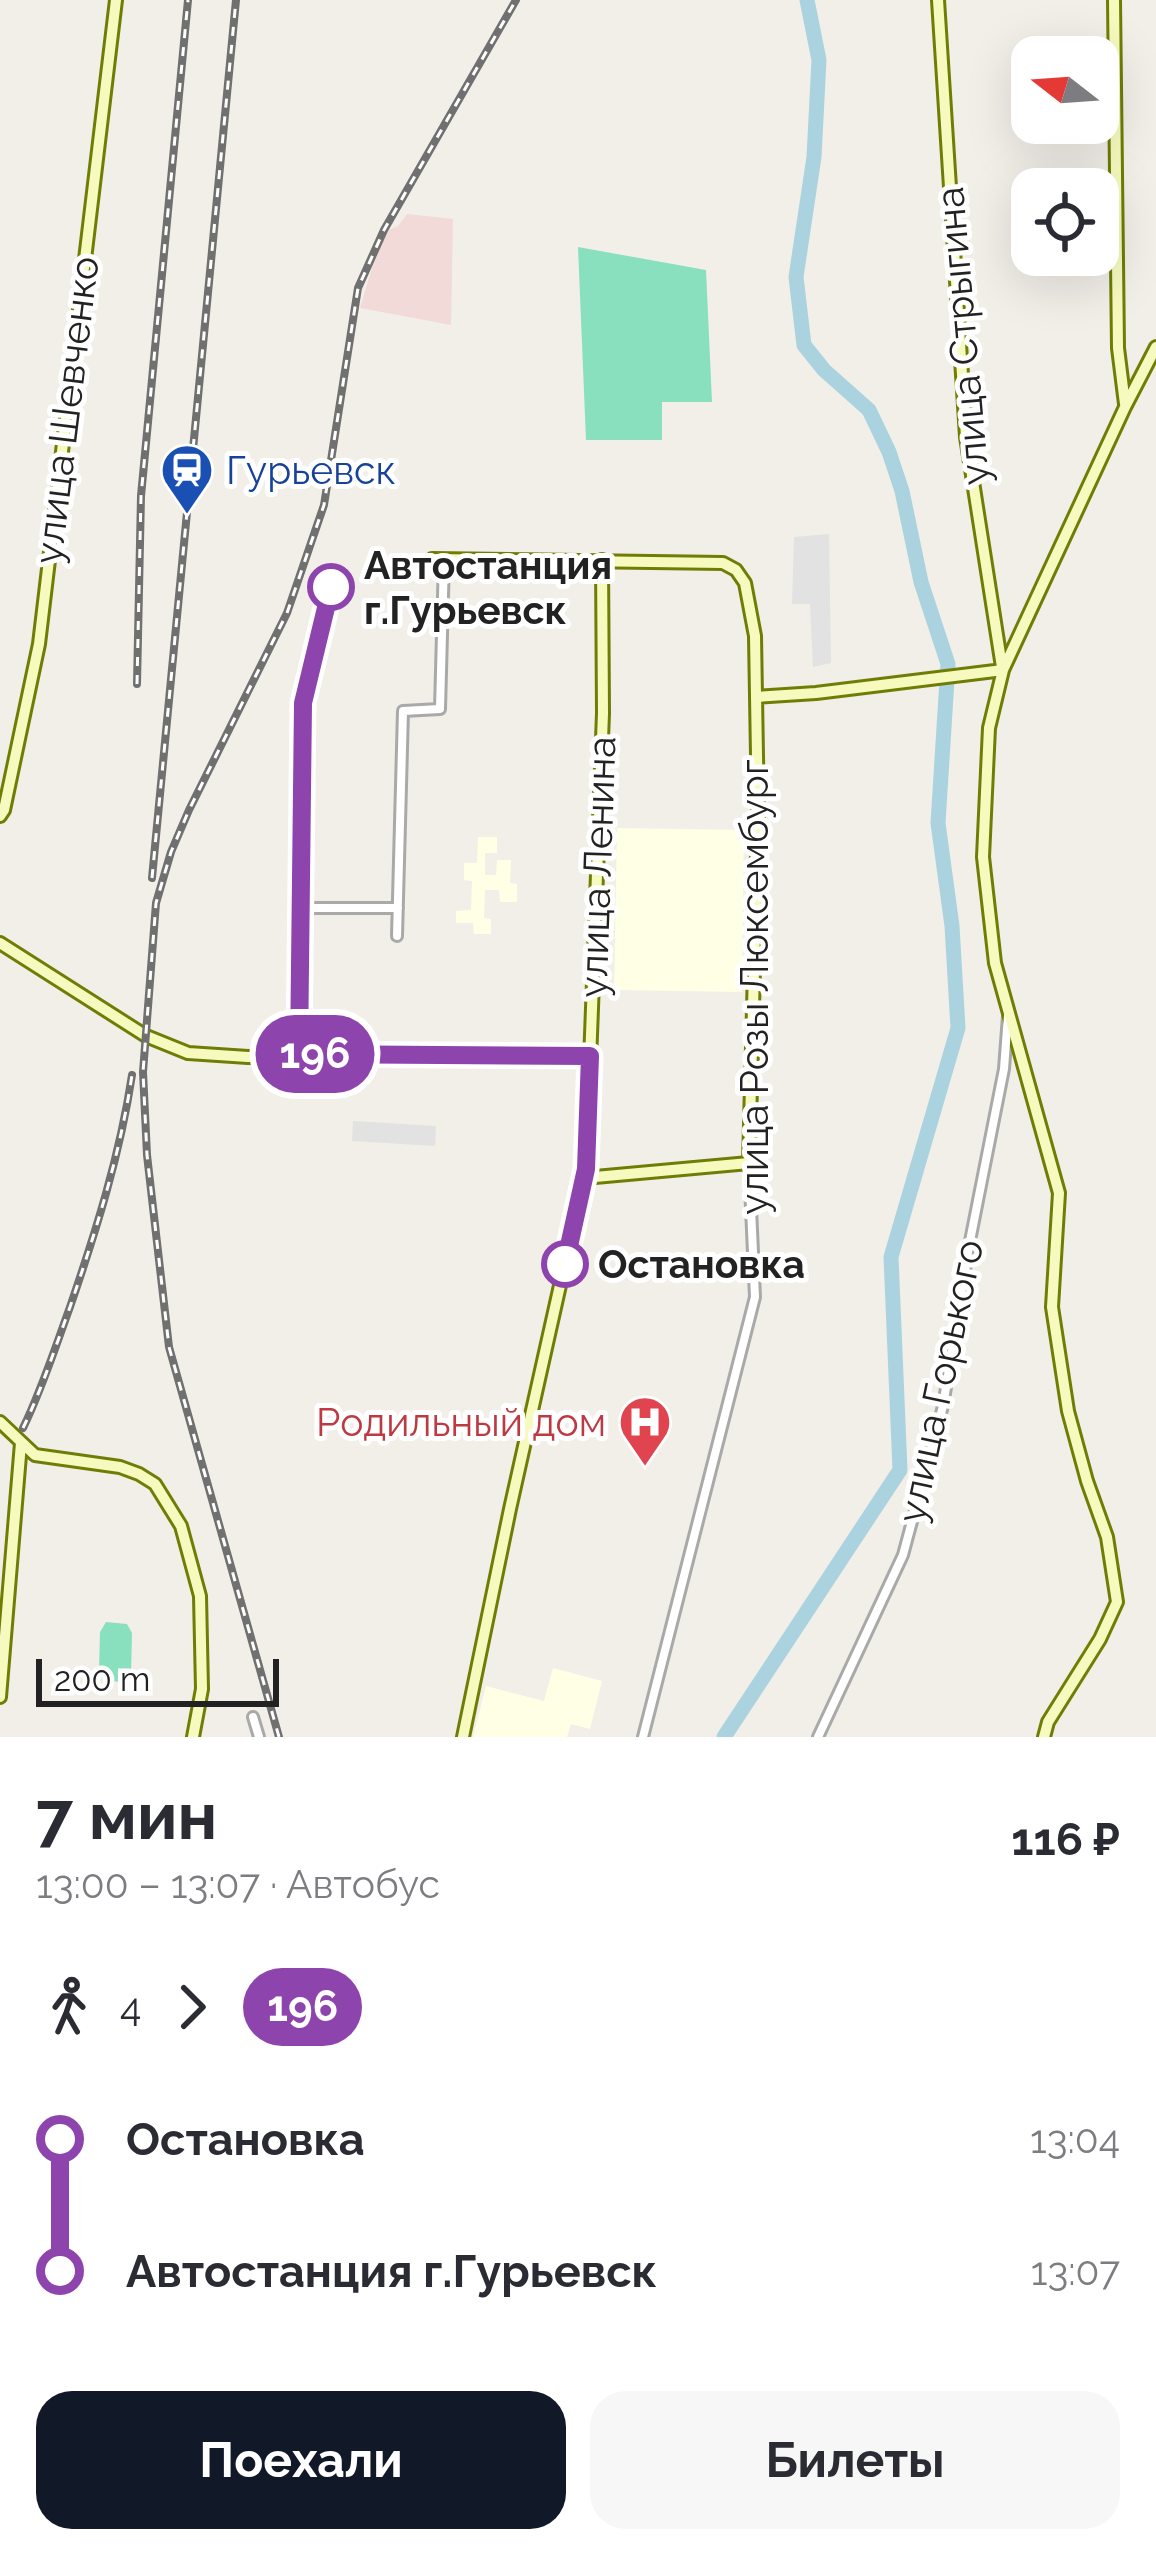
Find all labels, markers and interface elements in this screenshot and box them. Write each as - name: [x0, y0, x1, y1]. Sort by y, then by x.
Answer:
- north arrow: [1011, 36, 1119, 144]
- map controls: [1011, 36, 1119, 276]
- button: locate: [1011, 168, 1119, 276]
- street label: улица Стрыгина: [926, 185, 998, 487]
- street label: улица Шевченко: [24, 254, 108, 566]
- station icon: Гурьевск: [159, 442, 215, 516]
- place label: Гурьевск: [226, 447, 396, 493]
- place label: Автостанция г.Гурьевск: [364, 542, 612, 633]
- marker: Автостанция г.Гурьевск: [309, 565, 353, 609]
- street label: улица Ленина: [569, 736, 625, 998]
- street label: улица Розы Люксембург: [731, 759, 777, 1215]
- line badge: 196: [246, 1015, 384, 1093]
- text: 196: [280, 1029, 350, 1078]
- street label: улица Горького: [888, 1235, 992, 1527]
- place label: Остановка: [598, 1241, 805, 1287]
- marker: Остановка: [543, 1242, 587, 1286]
- hospital icon: Родильный дом: [617, 1394, 673, 1468]
- place label: Родильный дом: [316, 1399, 606, 1445]
- scale bar: [36, 1653, 279, 1706]
- text: 200 m: [54, 1660, 150, 1699]
- text: 7 мин: [36, 1777, 217, 1854]
- text: 116 ₽: [1011, 1813, 1120, 1866]
- text: 13:00 – 13:07 · Автобус: [36, 1861, 440, 1907]
- icon: walk: [36, 1974, 102, 2040]
- icon: forward: [159, 1974, 225, 2040]
- text: 196: [267, 1982, 338, 2031]
- text: 4: [120, 1984, 141, 2030]
- text: Остановка: [126, 2113, 365, 2166]
- text: 13:04: [1030, 2116, 1120, 2162]
- text: Автостанция г.Гурьевск: [126, 2245, 657, 2298]
- text: 13:07: [1031, 2248, 1120, 2294]
- button: Поехали: [36, 2391, 566, 2529]
- button: Билеты: [590, 2391, 1120, 2529]

